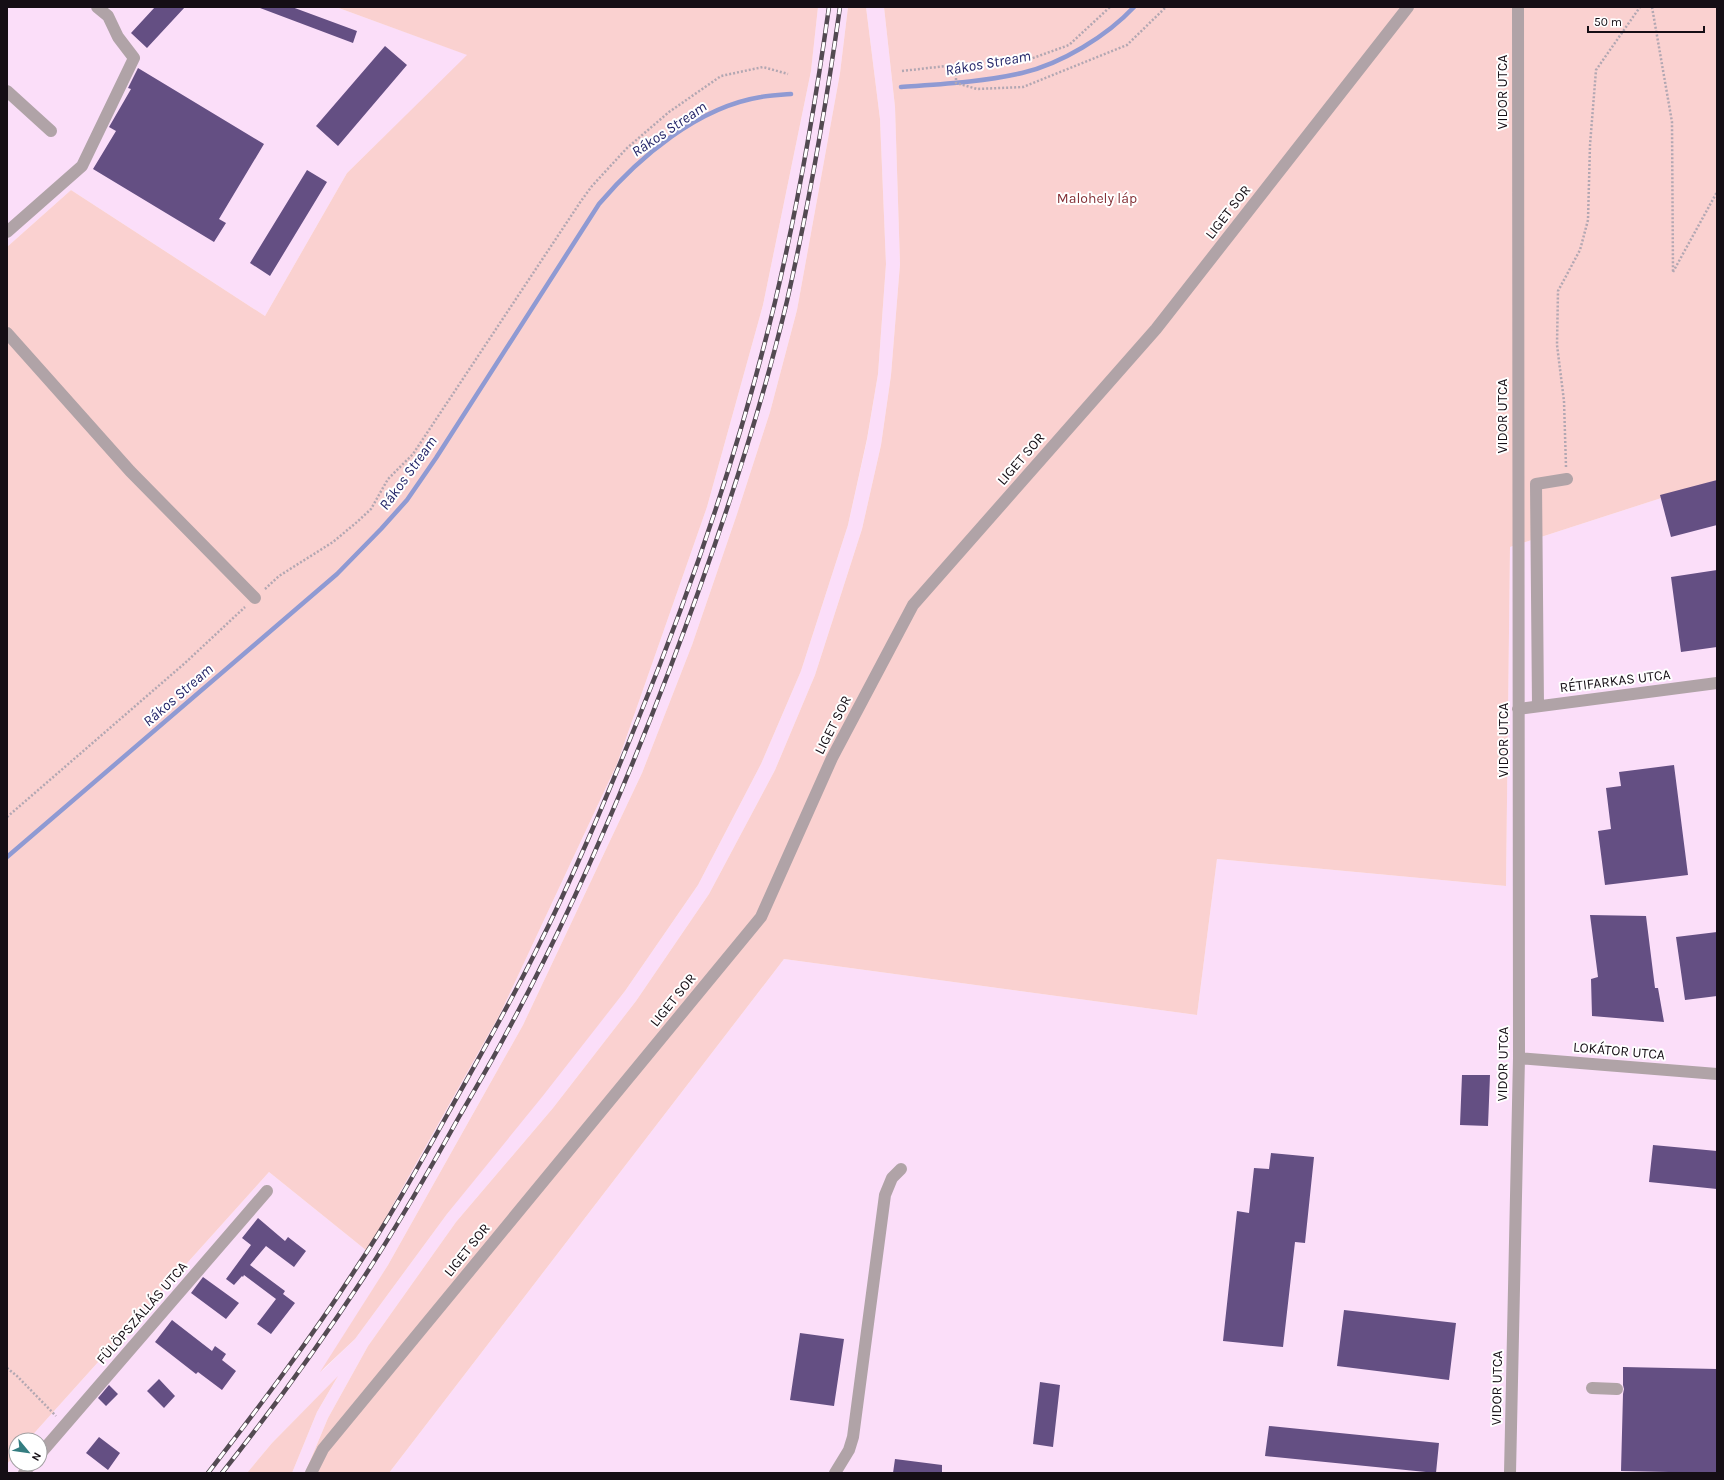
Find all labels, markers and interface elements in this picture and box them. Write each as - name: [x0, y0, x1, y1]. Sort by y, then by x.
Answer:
- scale bar: [1588, 8, 1704, 34]
- text: 50 m: [1594, 15, 1622, 29]
- water label: Rákos Stream: [944, 47, 1032, 79]
- street label: VIDOR UTCA: [1494, 55, 1511, 129]
- water label: Rákos Stream: [628, 97, 710, 161]
- street label: LIGET SOR: [1202, 182, 1254, 242]
- park label: Malohely láp: [1057, 190, 1137, 207]
- street label: VIDOR UTCA: [1494, 379, 1511, 453]
- street label: LIGET SOR: [994, 429, 1048, 489]
- water label: Rákos Stream: [375, 433, 441, 513]
- water label: Rákos Stream: [139, 660, 217, 730]
- street label: RÉTIFARKAS UTCA: [1558, 665, 1671, 696]
- street label: LIGET SOR: [811, 693, 855, 757]
- street label: VIDOR UTCA: [1495, 703, 1512, 777]
- street label: LIGET SOR: [646, 970, 700, 1030]
- street label: VIDOR UTCA: [1494, 1026, 1512, 1102]
- street label: LOKÁTOR UTCA: [1572, 1038, 1666, 1063]
- street label: LIGET SOR: [440, 1220, 494, 1280]
- street label: FÜLÖPSZÁLLÁS UTCA: [92, 1258, 191, 1368]
- street label: VIDOR UTCA: [1488, 1350, 1506, 1426]
- north arrow: [8, 1432, 48, 1472]
- text: N: [29, 1450, 44, 1463]

